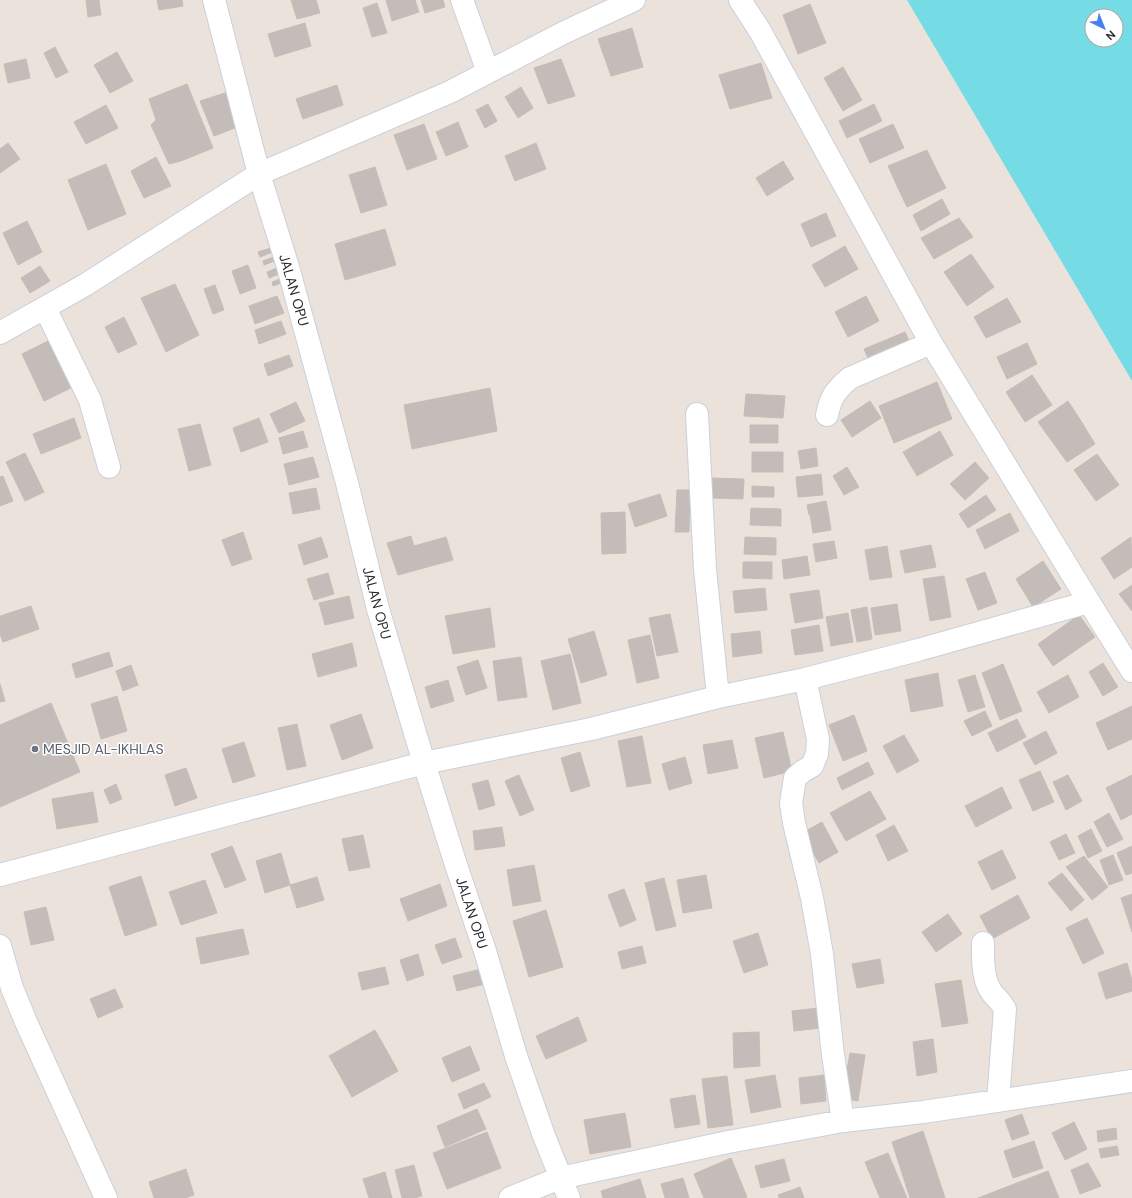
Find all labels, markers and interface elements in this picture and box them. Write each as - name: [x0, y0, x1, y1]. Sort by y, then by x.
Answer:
- north arrow: [1084, 8, 1124, 48]
- text: N: [1103, 27, 1119, 43]
- street label: JALAN OPU: [275, 252, 313, 328]
- street label: JALAN OPU: [359, 565, 395, 641]
- place label: MESJID AL-IKHLAS: [43, 740, 164, 758]
- marker: MESJID AL-IKHLAS: [30, 744, 40, 754]
- street label: JALAN OPU: [452, 875, 492, 951]

